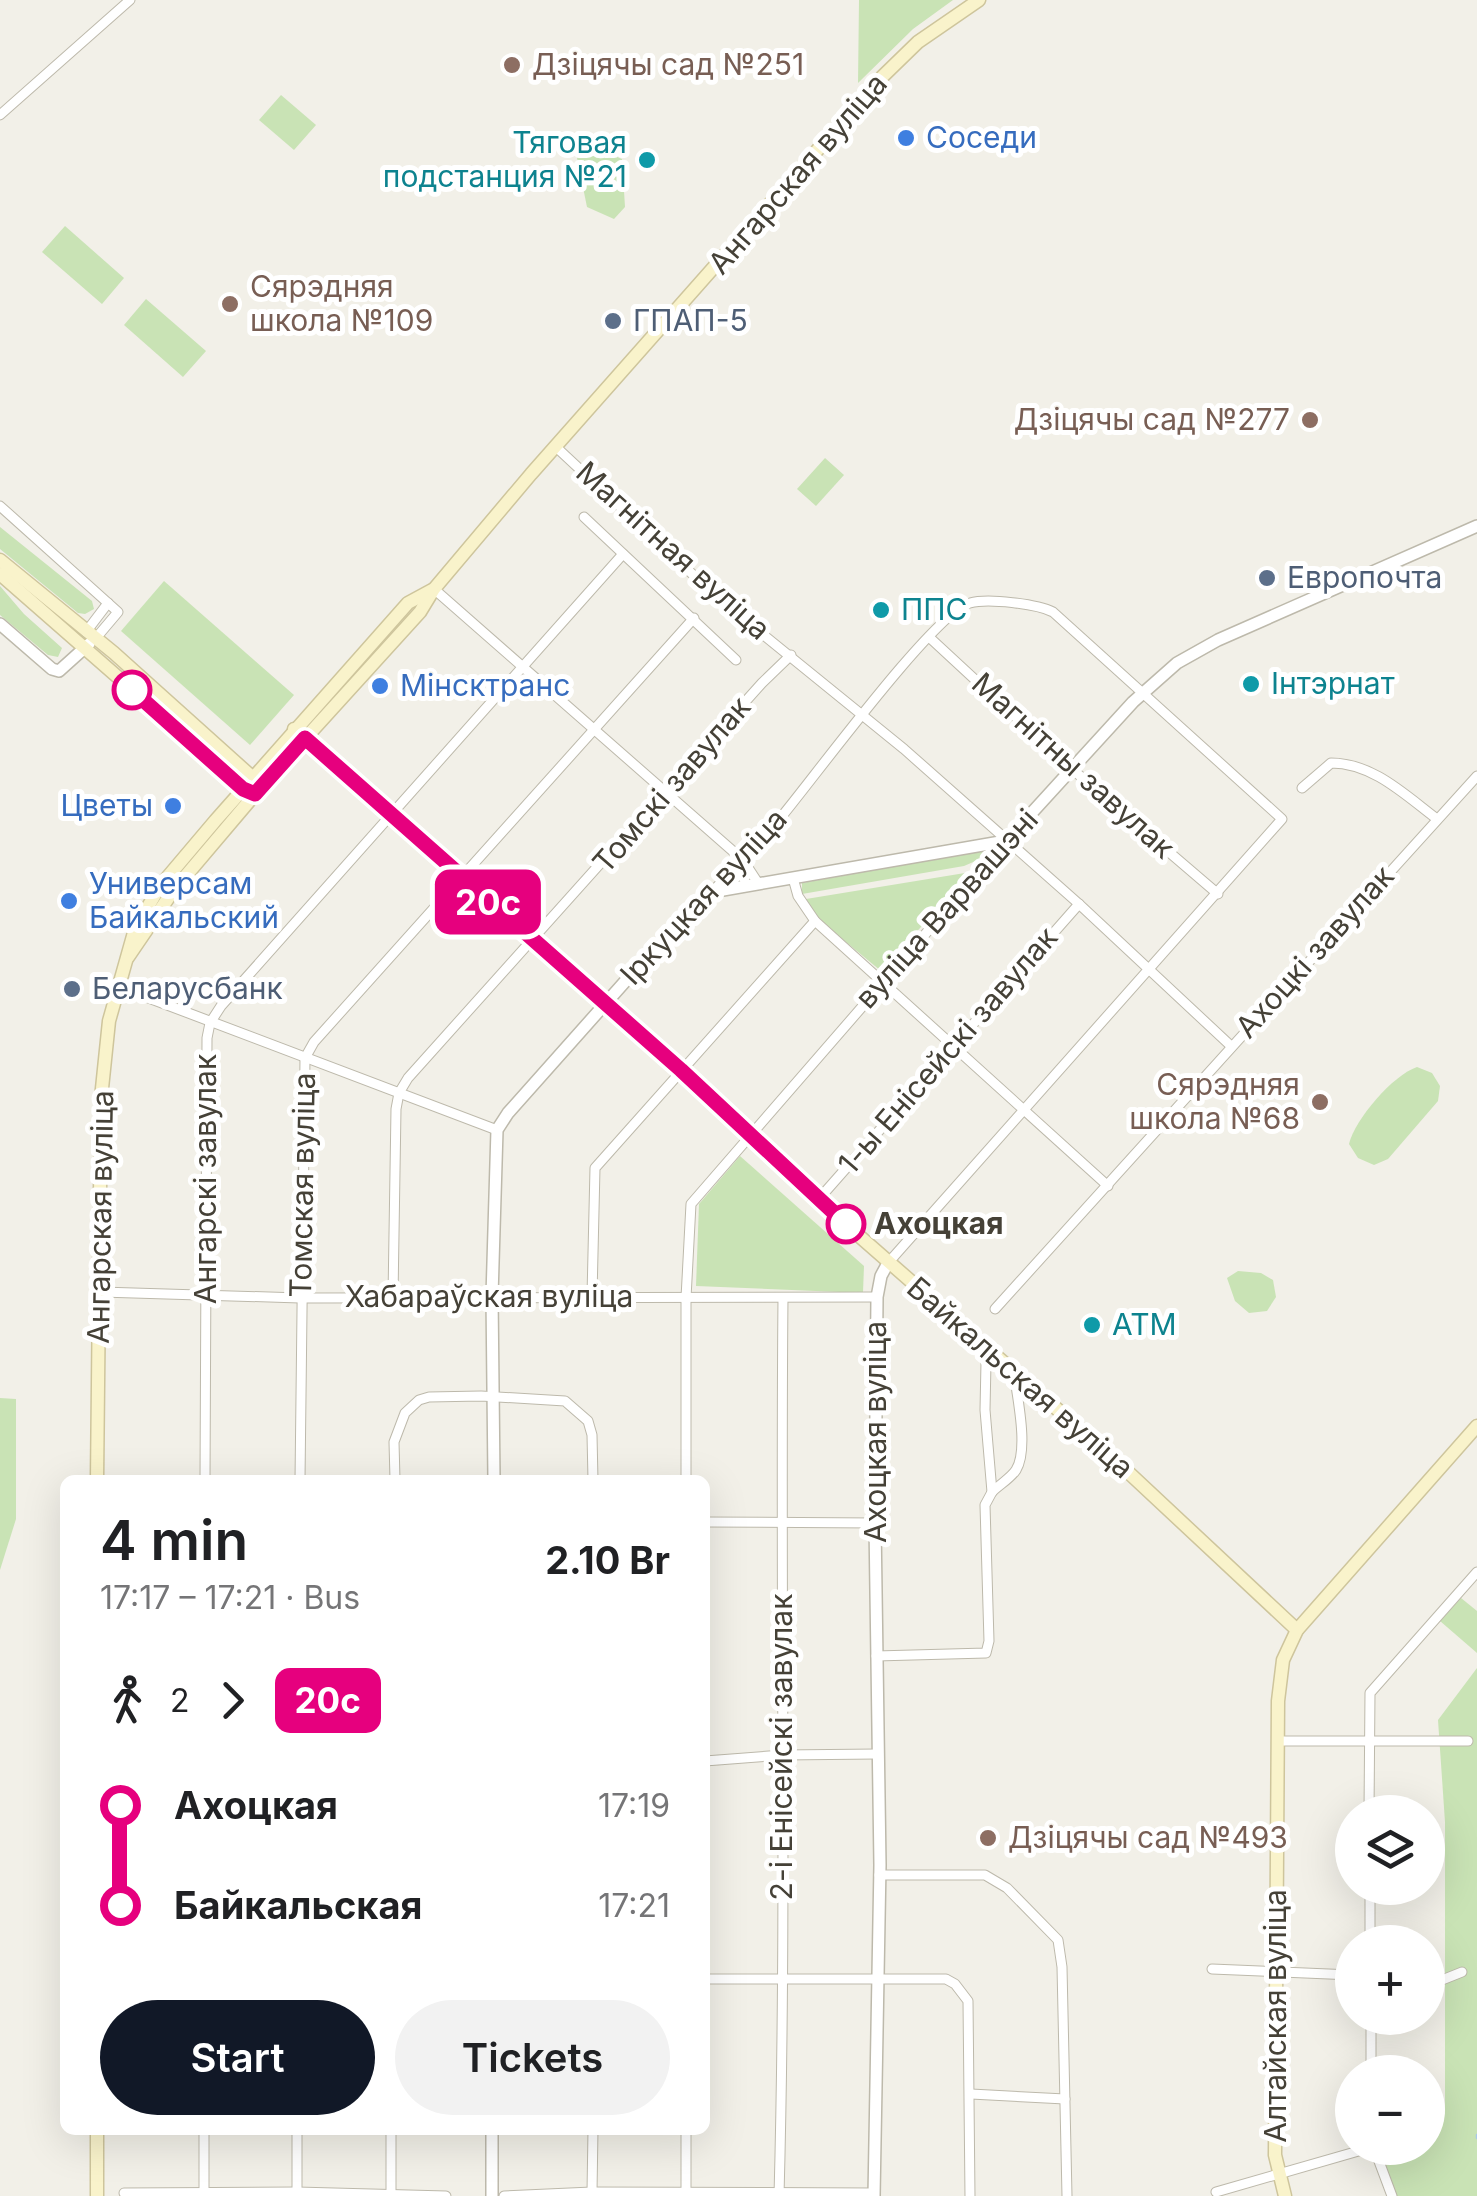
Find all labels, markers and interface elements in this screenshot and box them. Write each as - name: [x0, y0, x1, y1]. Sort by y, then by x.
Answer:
- place label: Дзіцячы сад №251: [532, 46, 804, 82]
- marker: Дзіцячы сад №251: [501, 54, 523, 76]
- street label: Ангарская вуліца: [700, 66, 894, 281]
- place label: Соседи: [926, 119, 1037, 155]
- place label: Тяговая подстанция №21: [383, 124, 627, 194]
- marker: Соседи: [895, 127, 917, 149]
- marker: Тяговая подстанция №21: [636, 149, 658, 171]
- place label: Сярэдняя школа №109: [250, 268, 433, 338]
- marker: Сярэдняя школа №109: [219, 293, 241, 315]
- place label: ГПАП-5: [633, 302, 748, 338]
- marker: ГПАП-5: [602, 310, 624, 332]
- place label: Дзіцячы сад №277: [1014, 401, 1290, 437]
- marker: Дзіцячы сад №277: [1299, 409, 1321, 431]
- street label: Магнітная вуліца: [569, 454, 778, 647]
- place label: Европочта: [1287, 559, 1442, 595]
- marker: Европочта: [1256, 567, 1278, 589]
- place label: ППС: [901, 591, 968, 627]
- marker: ППС: [870, 599, 892, 621]
- street label: Магнітны завулак: [965, 665, 1182, 866]
- place label: Інтэрнат: [1271, 665, 1395, 701]
- place label: Мінсктранс: [400, 667, 570, 703]
- unlabelled marker: [113, 671, 151, 709]
- marker: Інтэрнат: [1240, 673, 1262, 695]
- marker: Мінсктранс: [369, 675, 391, 697]
- street label: Томскі завулак: [585, 689, 758, 880]
- place label: Цветы: [60, 787, 153, 823]
- marker: Цветы: [162, 795, 184, 817]
- street label: Іркуцкая вуліца: [613, 801, 794, 992]
- street label: вуліца Варвашэні: [847, 801, 1045, 1015]
- street label: Ахоцкі завулак: [1228, 858, 1401, 1045]
- place label: Универсам Байкальский: [89, 865, 279, 935]
- line badge: 20с: [430, 870, 546, 934]
- text: 20с: [455, 881, 521, 923]
- marker: Универсам Байкальский: [58, 890, 80, 912]
- street label: 1-ы Енісейскі завулак: [830, 919, 1064, 1181]
- place label: Беларусбанк: [92, 970, 283, 1006]
- marker: Беларусбанк: [61, 978, 83, 1000]
- street label: Ангарскі завулак: [187, 1054, 223, 1304]
- place label: Сярэдняя школа №68: [1129, 1066, 1300, 1136]
- street label: Томская вуліца: [282, 1072, 322, 1298]
- street label: Ангарская вуліца: [80, 1090, 120, 1344]
- marker: Сярэдняя школа №68: [1309, 1091, 1331, 1113]
- marker: Ахоцкая: [827, 1205, 865, 1243]
- place label: Ахоцкая: [874, 1205, 1004, 1241]
- street label: Байкальская вуліца: [900, 1269, 1141, 1485]
- street label: Хабараўская вуліца: [345, 1278, 633, 1314]
- place label: АТМ: [1112, 1306, 1177, 1342]
- marker: АТМ: [1081, 1314, 1103, 1336]
- street label: Ахоцкая вуліца: [857, 1321, 893, 1543]
- text: 4 min: [100, 1507, 248, 1573]
- text: 2.10 Br: [545, 1537, 670, 1583]
- text: 17:17 – 17:21 · Bus: [100, 1578, 360, 1617]
- street label: 2-і Енісейскі завулак: [763, 1594, 799, 1900]
- icon: walk: [100, 1673, 155, 1728]
- icon: forward: [205, 1673, 260, 1728]
- text: 20с: [295, 1679, 361, 1721]
- text: 2: [170, 1681, 190, 1720]
- text: Ахоцкая: [174, 1782, 338, 1828]
- text: 17:19: [598, 1786, 670, 1825]
- map controls: [1335, 1795, 1445, 2165]
- button: layers: [1335, 1795, 1445, 1905]
- place label: Дзіцячы сад №493: [1008, 1819, 1288, 1855]
- marker: Дзіцячы сад №493: [977, 1827, 999, 1849]
- text: Байкальская: [174, 1882, 422, 1928]
- text: 17:21: [598, 1886, 670, 1925]
- street label: Алтайская вуліца: [1257, 1889, 1293, 2143]
- button: +: [1335, 1925, 1445, 2035]
- button: Start: [100, 2000, 375, 2115]
- button: Tickets: [395, 2000, 670, 2115]
- button: −: [1335, 2055, 1445, 2165]

